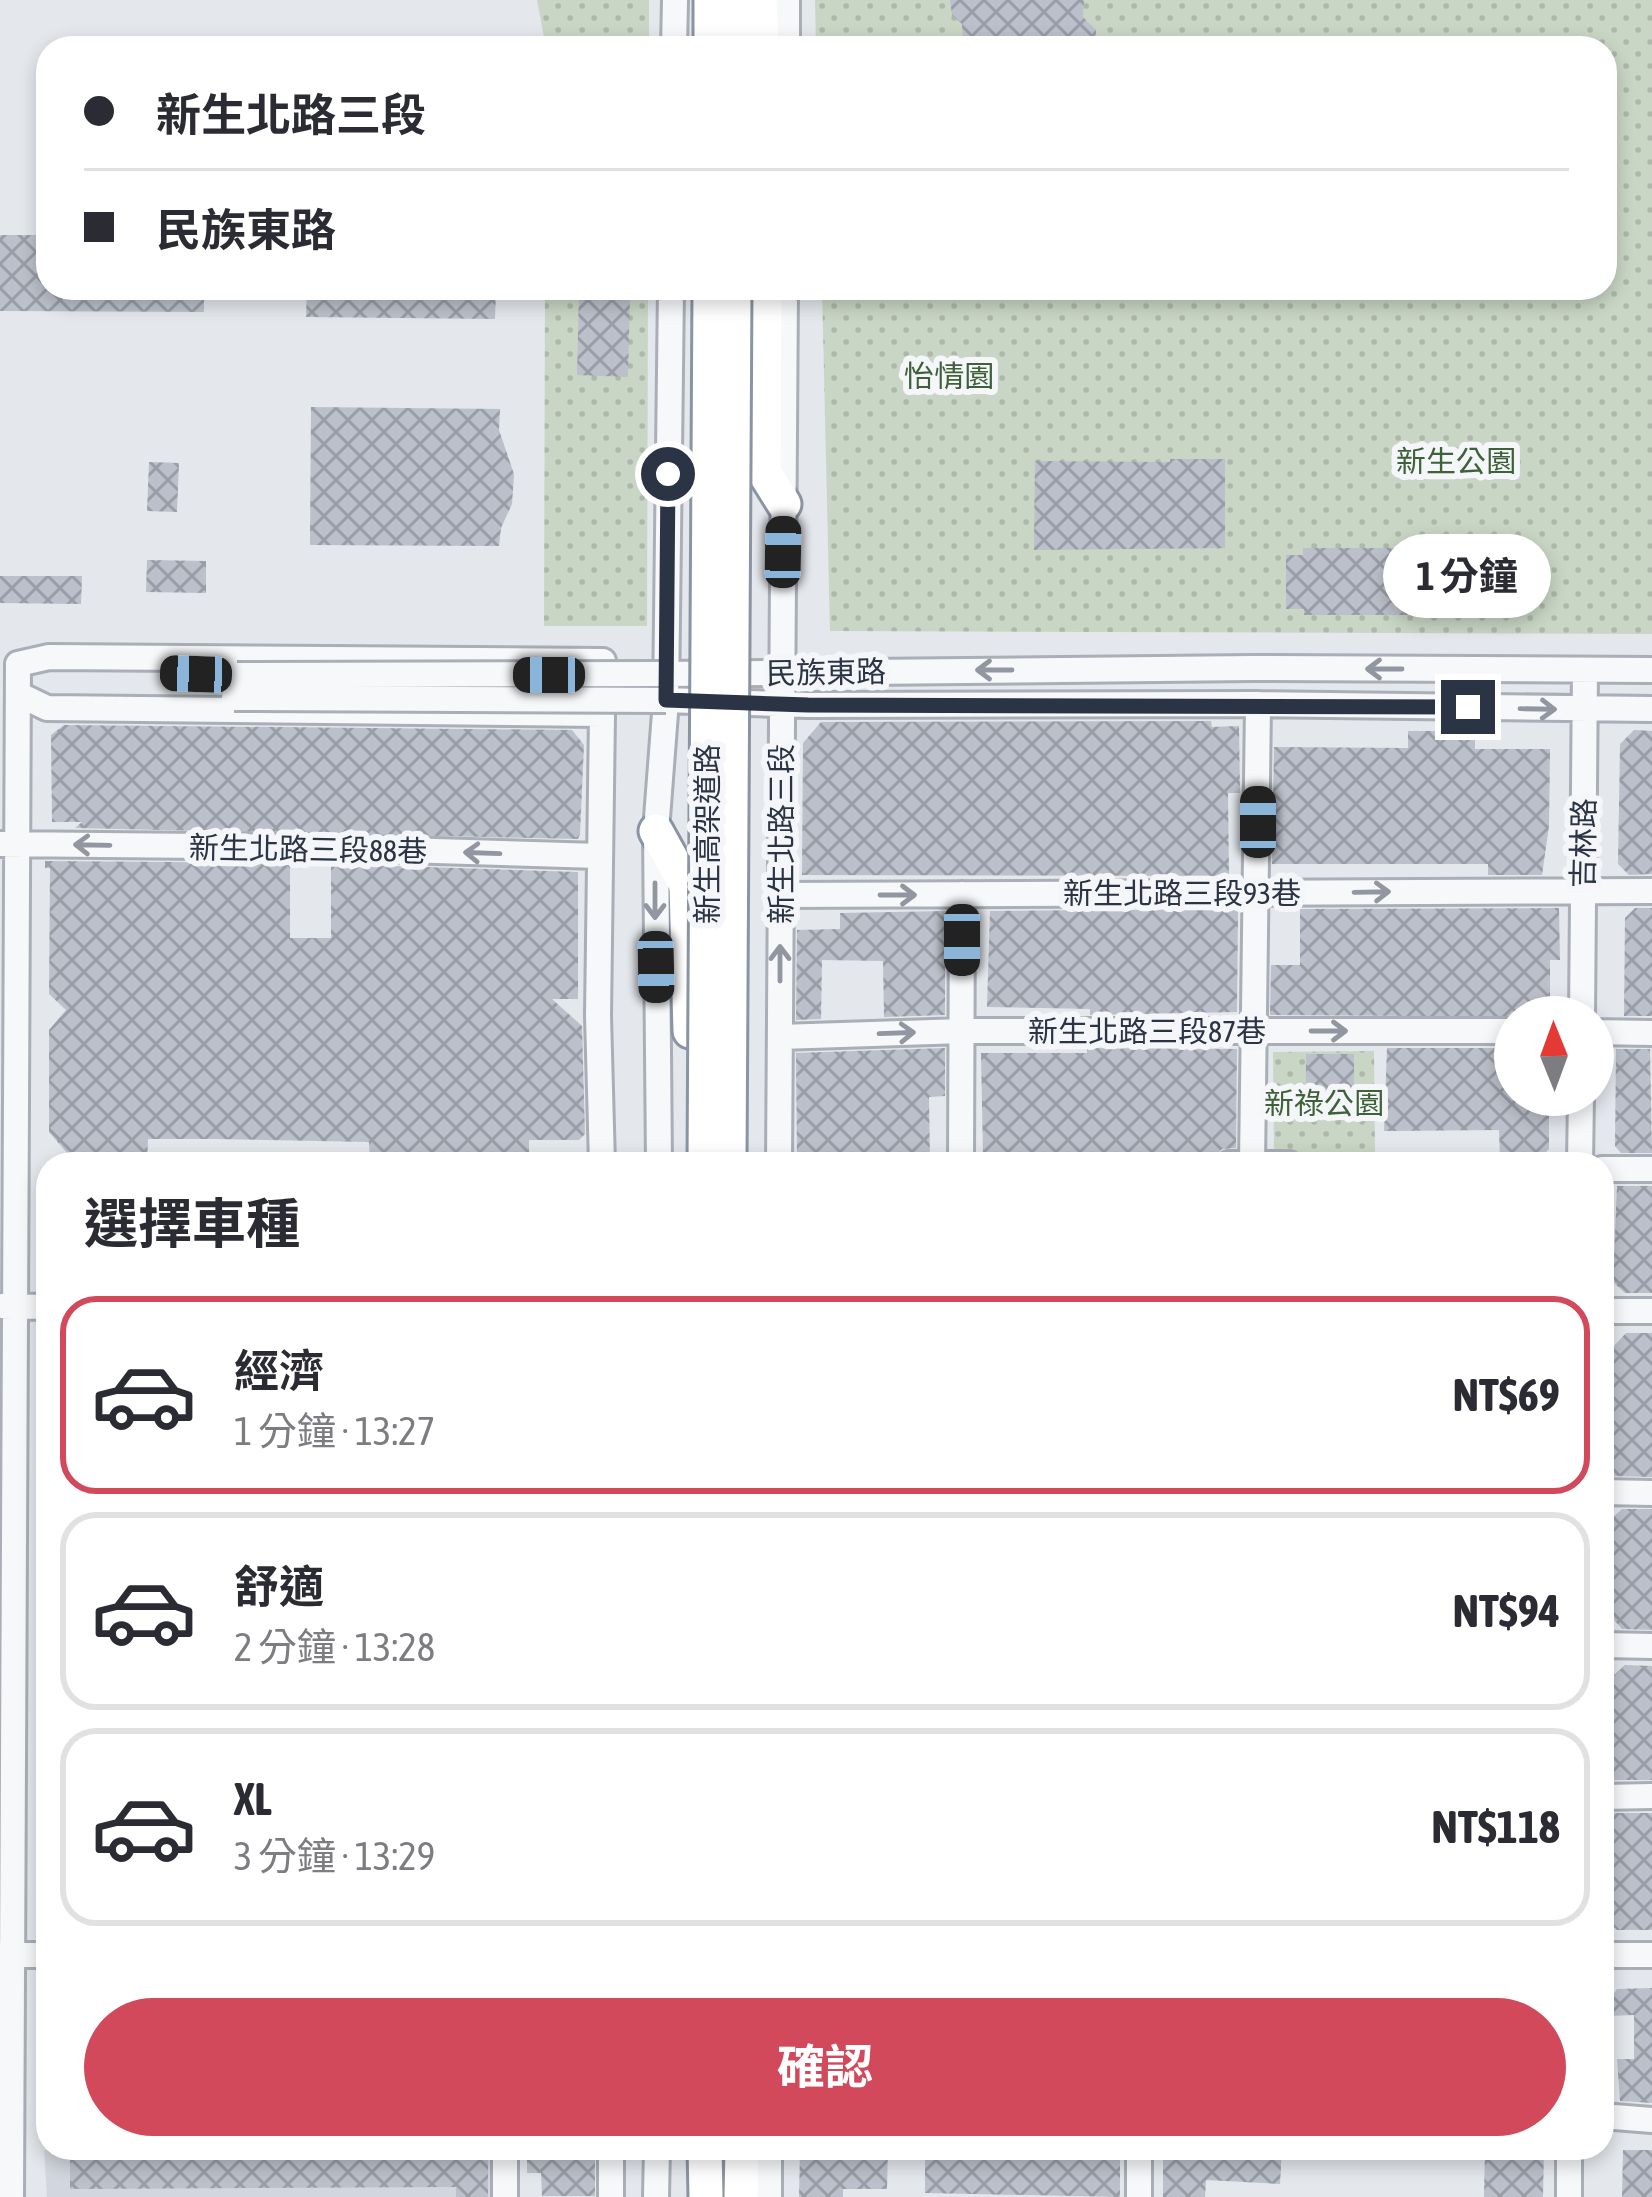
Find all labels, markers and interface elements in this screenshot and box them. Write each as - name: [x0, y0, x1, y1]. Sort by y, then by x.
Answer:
- text: 新生北路三段: [156, 89, 426, 141]
- text: 民族東路: [156, 204, 336, 256]
- park label: 怡情園: [904, 359, 994, 393]
- park label: 新生公園: [1396, 444, 1516, 478]
- route start: [641, 447, 695, 501]
- car: [764, 516, 802, 588]
- callout: 1 分鐘: [1384, 533, 1552, 617]
- text: 1 分鐘: [1416, 554, 1518, 598]
- street label: 民族東路: [766, 654, 886, 690]
- car: [159, 655, 233, 693]
- car: [513, 657, 585, 693]
- one-way arrow: [1365, 658, 1404, 680]
- one-way arrow: [975, 659, 1014, 681]
- route end: [1441, 680, 1495, 734]
- one-way arrow: [1518, 697, 1557, 720]
- street label: 新生高架道路: [690, 744, 724, 924]
- street label: 新生北路三段: [764, 744, 798, 924]
- car: [1240, 786, 1276, 858]
- street label: 吉林路: [1565, 798, 1601, 888]
- street label: 新生北路三段88巷: [189, 830, 427, 868]
- one-way arrow: [73, 833, 112, 856]
- one-way arrow: [463, 841, 502, 864]
- street label: 新生北路三段93巷: [1063, 876, 1301, 910]
- one-way arrow: [1352, 880, 1391, 903]
- one-way arrow: [644, 881, 666, 920]
- one-way arrow: [878, 884, 917, 906]
- car: [944, 904, 980, 976]
- car: [637, 931, 675, 1003]
- one-way arrow: [769, 944, 792, 983]
- north arrow: [1494, 996, 1614, 1116]
- map controls: [1494, 996, 1614, 1116]
- street label: 新生北路三段87巷: [1028, 1014, 1266, 1048]
- one-way arrow: [1309, 1020, 1348, 1042]
- one-way arrow: [877, 1021, 916, 1044]
- park label: 新祿公園: [1264, 1086, 1384, 1120]
- text: 選擇車種: [84, 1193, 300, 1254]
- icon: car: [90, 1341, 198, 1449]
- text: 經濟: [234, 1345, 324, 1397]
- text: NT$69: [1452, 1369, 1560, 1421]
- text: 1 分鐘 · 13:27: [234, 1409, 435, 1453]
- icon: car: [90, 1557, 198, 1665]
- text: 舒適: [234, 1561, 324, 1613]
- text: NT$94: [1452, 1585, 1560, 1637]
- text: 2 分鐘 · 13:28: [234, 1625, 435, 1669]
- icon: car: [90, 1773, 198, 1881]
- text: XL: [234, 1773, 272, 1825]
- text: NT$118: [1431, 1801, 1560, 1853]
- text: 3 分鐘 · 13:29: [234, 1834, 435, 1878]
- button: 確認: [84, 1998, 1566, 2136]

